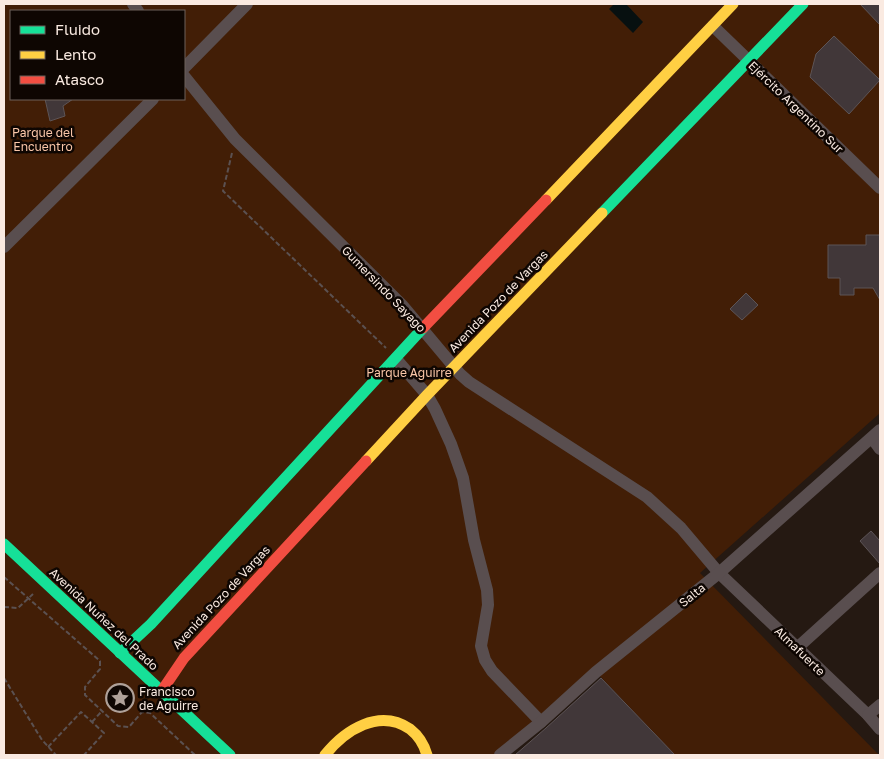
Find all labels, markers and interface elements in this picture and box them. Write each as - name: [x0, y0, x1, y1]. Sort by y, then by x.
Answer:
- legend: [10, 10, 185, 100]
- text: Fluido: [55, 20, 100, 38]
- text: Lento: [55, 45, 96, 63]
- street label: Ejército Argentino Sur: [745, 58, 847, 156]
- text: Atasco: [55, 70, 104, 88]
- park label: Parque del Encuentro: [12, 125, 74, 154]
- street label: Gumersindo Sayago: [339, 243, 429, 335]
- street label: Avenida Pozo de Vargas: [445, 247, 551, 355]
- park label: Parque Aguirre: [366, 365, 452, 380]
- street label: Avenida Pozo de Vargas: [169, 542, 273, 652]
- street label: Avenida Nuñez del Prado: [46, 565, 162, 673]
- street label: Salta: [676, 580, 708, 610]
- street label: Almafuerte: [772, 623, 828, 679]
- place icon: Francisco de Aguirre: [105, 683, 135, 713]
- place label: Francisco de Aguirre: [139, 684, 198, 713]

